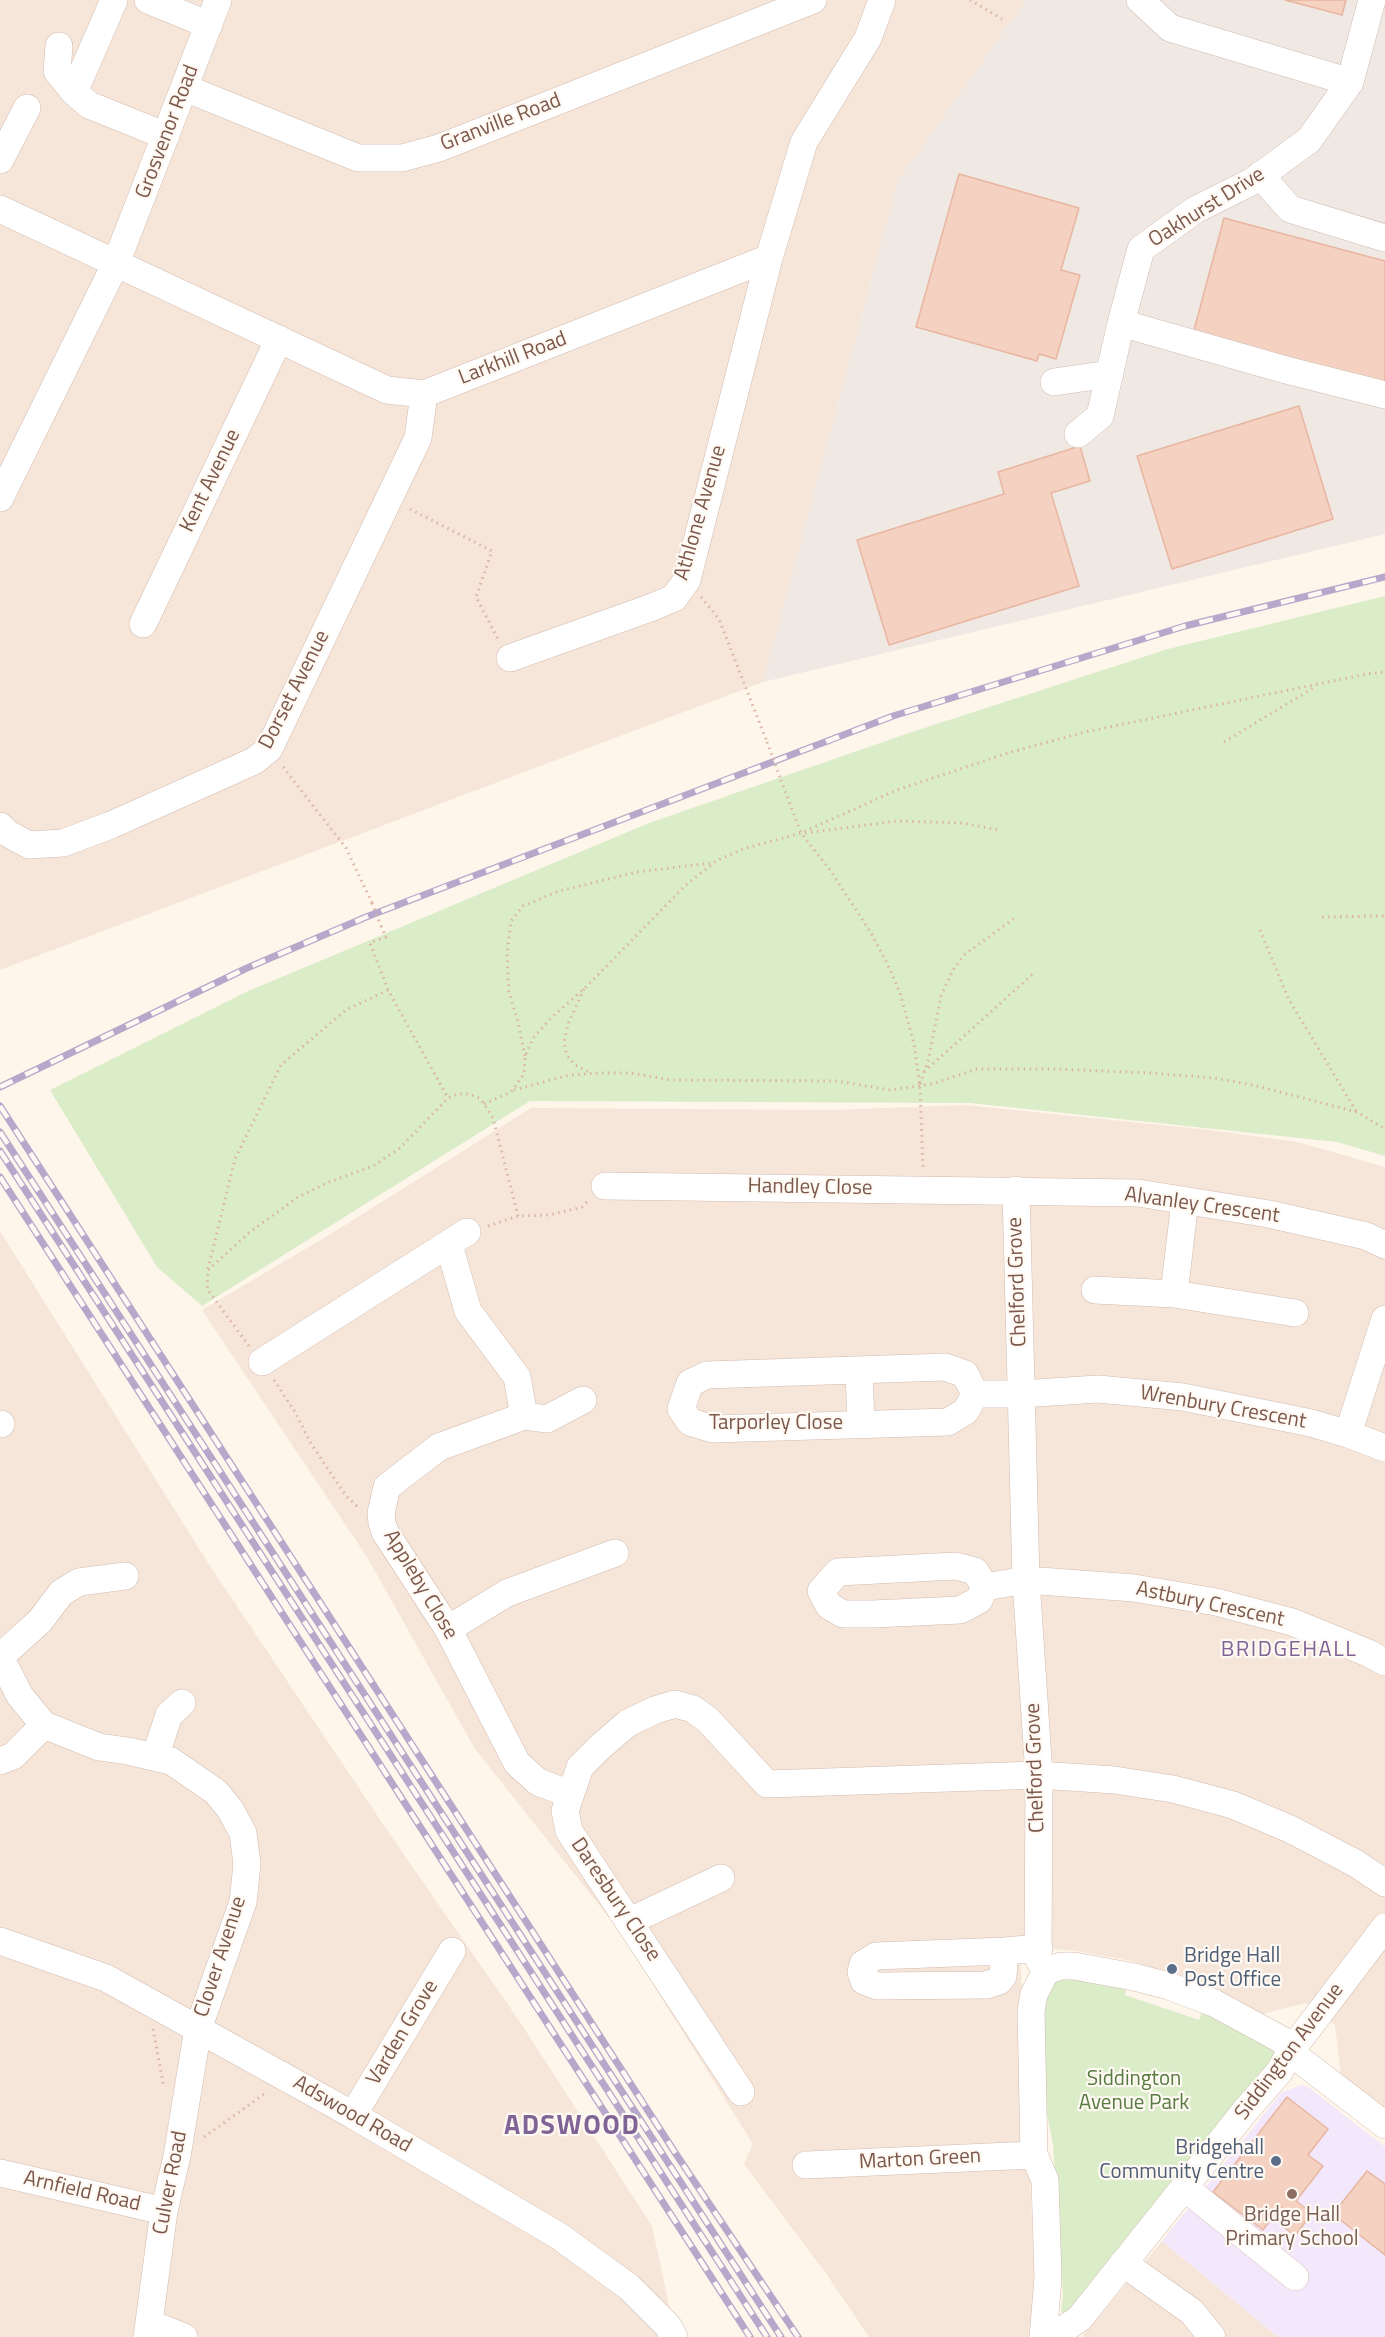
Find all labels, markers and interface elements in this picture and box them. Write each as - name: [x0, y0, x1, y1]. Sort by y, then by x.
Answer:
- street label: Grosvenor Road: [131, 62, 205, 202]
- street label: Granville Road: [437, 88, 565, 158]
- street label: Oakhurst Drive: [1144, 162, 1270, 254]
- street label: Larkhill Road: [455, 327, 571, 391]
- street label: Kent Avenue: [175, 426, 247, 536]
- street label: Athlone Avenue: [670, 443, 732, 583]
- street label: Dorset Avenue: [254, 626, 336, 754]
- street label: Handley Close: [747, 1174, 873, 1202]
- street label: Alvanley Crescent: [1123, 1183, 1281, 1229]
- street label: Chelford Grove: [1003, 1217, 1033, 1347]
- street label: Wrenbury Crescent: [1138, 1381, 1308, 1435]
- street label: Tarporley Close: [709, 1411, 843, 1437]
- street label: Appleby Close: [377, 1526, 463, 1644]
- street label: Astbury Crescent: [1134, 1577, 1286, 1633]
- district label: BRIDGEHALL: [1221, 1638, 1357, 1664]
- street label: Chelford Grove: [1021, 1703, 1051, 1833]
- street label: Daresbury Close: [564, 1833, 666, 1967]
- street label: Clover Avenue: [190, 1894, 252, 2020]
- place label: Bridge Hall Post Office: [1184, 1944, 1281, 1994]
- marker: Bridge Hall Post Office: [1165, 1962, 1179, 1976]
- street label: Varden Grove: [362, 1976, 444, 2090]
- street label: Siddington Avenue: [1230, 1979, 1350, 2125]
- park label: Siddington Avenue Park: [1079, 2067, 1189, 2117]
- street label: Adswood Road: [288, 2071, 416, 2159]
- district label: ADSWOOD: [504, 2111, 640, 2143]
- street label: Culver Road: [149, 2129, 193, 2237]
- place label: Bridgehall Community Centre: [1099, 2136, 1264, 2186]
- street label: Marton Green: [858, 2144, 982, 2176]
- marker: Bridgehall Community Centre: [1269, 2154, 1283, 2168]
- street label: Arnfield Road: [21, 2166, 143, 2218]
- marker: Bridge Hall Primary School: [1285, 2187, 1299, 2201]
- place label: Bridge Hall Primary School: [1225, 2203, 1359, 2253]

